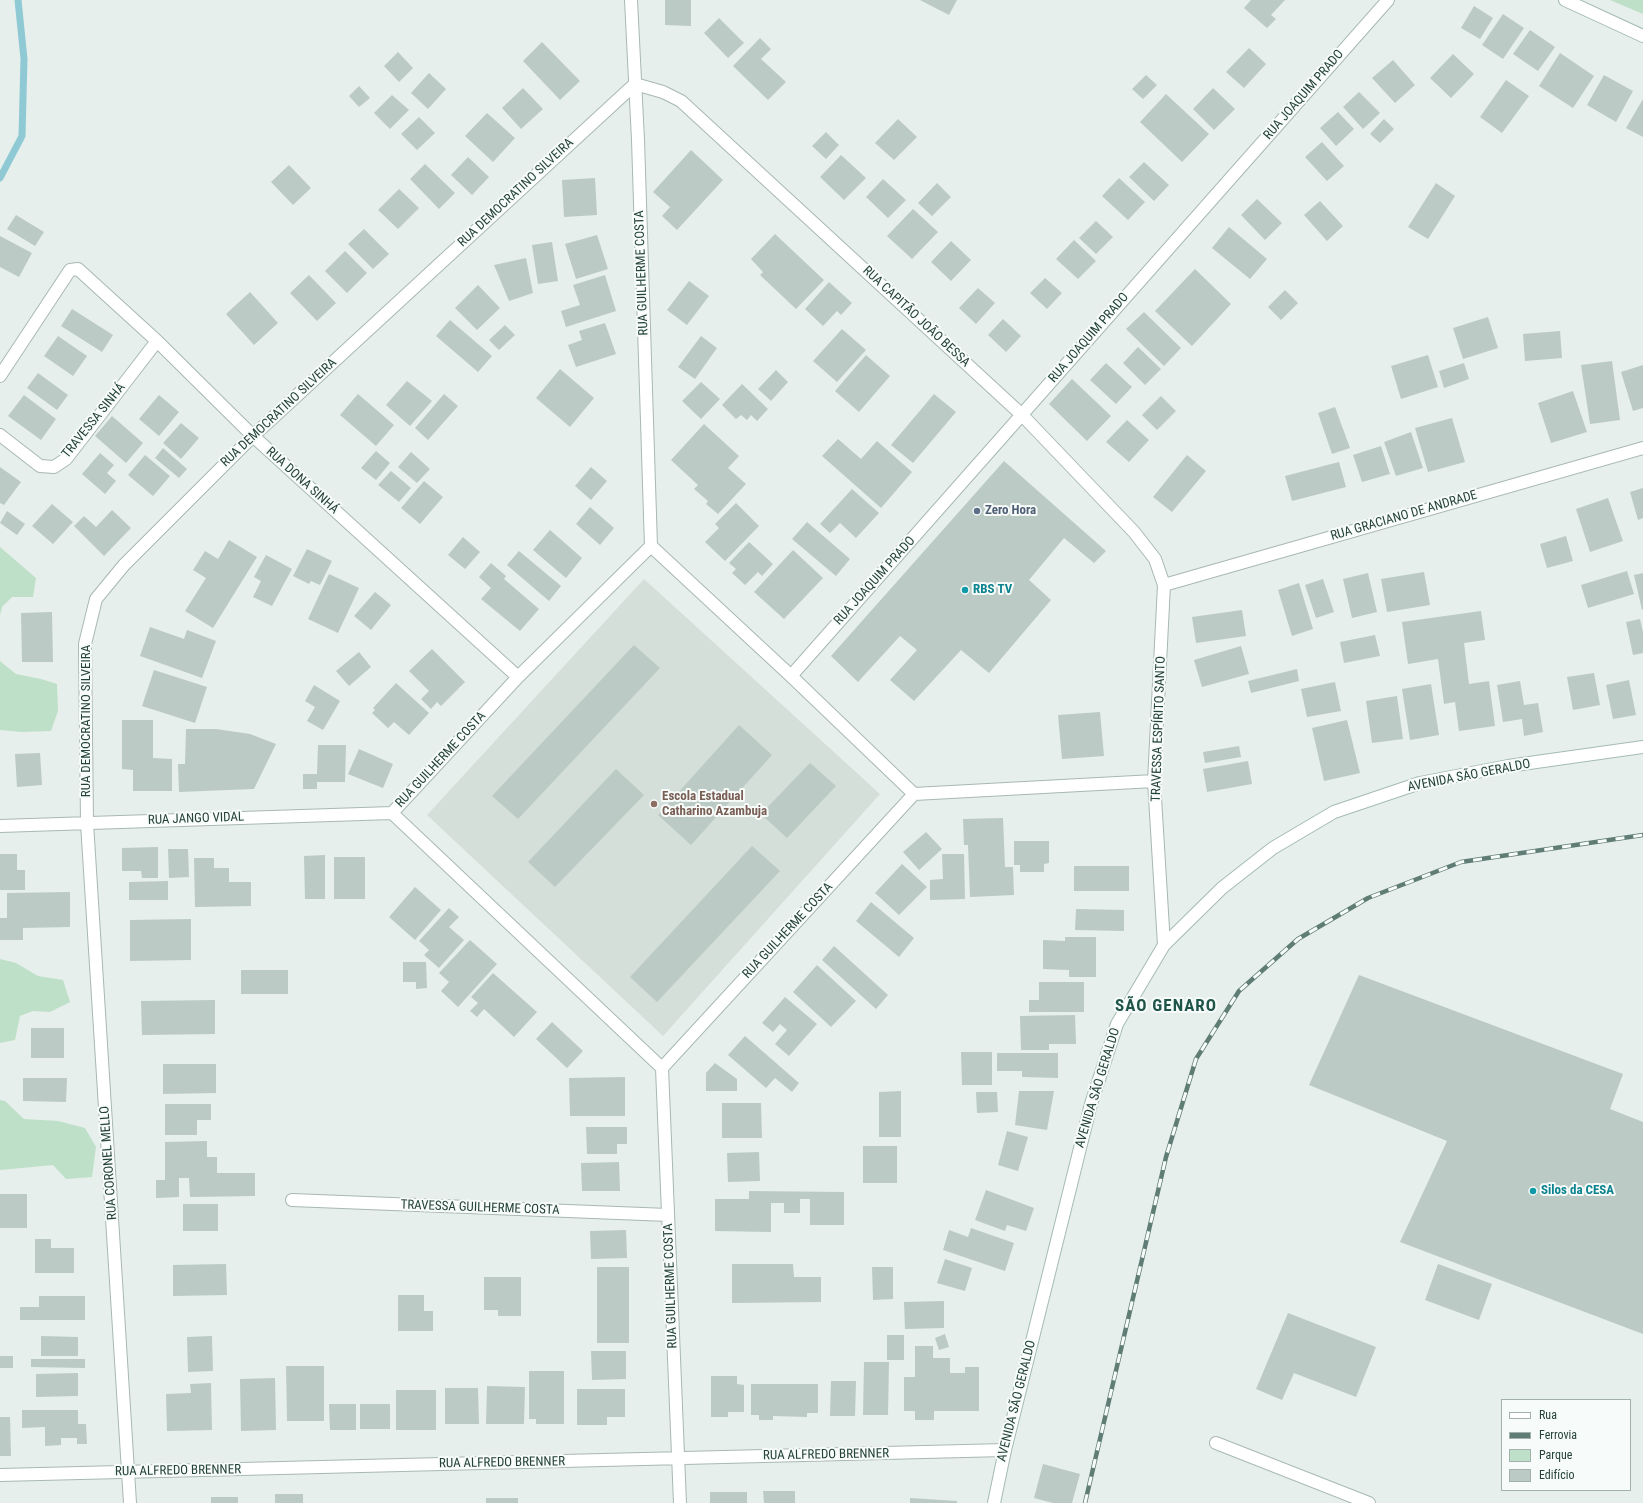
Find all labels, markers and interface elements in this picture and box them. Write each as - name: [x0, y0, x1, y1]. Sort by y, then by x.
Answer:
- street label: RUA JOAQUIM PRADO: [1261, 47, 1347, 143]
- street label: RUA DEMOCRATINO SILVEIRA: [455, 135, 577, 251]
- street label: RUA GUILHERME COSTA: [632, 210, 652, 336]
- street label: RUA CAPITÃO JOÃO BESSA: [859, 263, 973, 371]
- street label: RUA JOAQUIM PRADO: [1046, 290, 1132, 386]
- street label: RUA DEMOCRATINO SILVEIRA: [218, 355, 340, 471]
- street label: TRAVESSA SINHÁ: [59, 380, 129, 462]
- street label: RUA DONA SINHÁ: [263, 444, 341, 518]
- street label: RUA GRACIANO DE ANDRADE: [1329, 488, 1479, 544]
- place label: Zero Hora: [985, 503, 1036, 519]
- marker: Zero Hora: [972, 506, 982, 516]
- street label: RUA JOAQUIM PRADO: [831, 533, 919, 629]
- place label: RBS TV: [973, 582, 1012, 598]
- marker: RBS TV: [960, 585, 970, 595]
- street label: RUA DEMOCRATINO SILVEIRA: [79, 645, 95, 797]
- street label: TRAVESSA ESPÍRITO SANTO: [1149, 656, 1169, 802]
- street label: RUA GUILHERME COSTA: [393, 709, 489, 811]
- street label: AVENIDA SÃO GERALDO: [1406, 756, 1532, 796]
- place label: Escola Estadual Catharino Azambuja: [662, 789, 767, 820]
- marker: Escola Estadual Catharino Azambuja: [649, 799, 659, 809]
- street label: RUA JANGO VIDAL: [148, 810, 244, 828]
- street label: RUA GUILHERME COSTA: [740, 880, 836, 982]
- district label: SÃO GENARO: [1115, 997, 1217, 1017]
- street label: AVENIDA SÃO GERALDO: [1072, 1026, 1124, 1150]
- street label: RUA CORONEL MELLO: [97, 1106, 121, 1220]
- place label: Silos da CESA: [1541, 1183, 1614, 1199]
- marker: Silos da CESA: [1528, 1186, 1538, 1196]
- street label: TRAVESSA GUILHERME COSTA: [400, 1197, 560, 1219]
- street label: RUA GUILHERME COSTA: [661, 1223, 681, 1349]
- street label: AVENIDA SÃO GERALDO: [994, 1339, 1040, 1463]
- legend: [1501, 1399, 1631, 1491]
- text: Rua: [1539, 1408, 1557, 1422]
- text: Ferrovia: [1539, 1428, 1577, 1442]
- street label: RUA ALFREDO BRENNER: [763, 1446, 889, 1464]
- text: Parque: [1539, 1448, 1572, 1462]
- street label: RUA ALFREDO BRENNER: [439, 1454, 565, 1472]
- street label: RUA ALFREDO BRENNER: [115, 1462, 241, 1480]
- text: Edifício: [1539, 1468, 1575, 1482]

